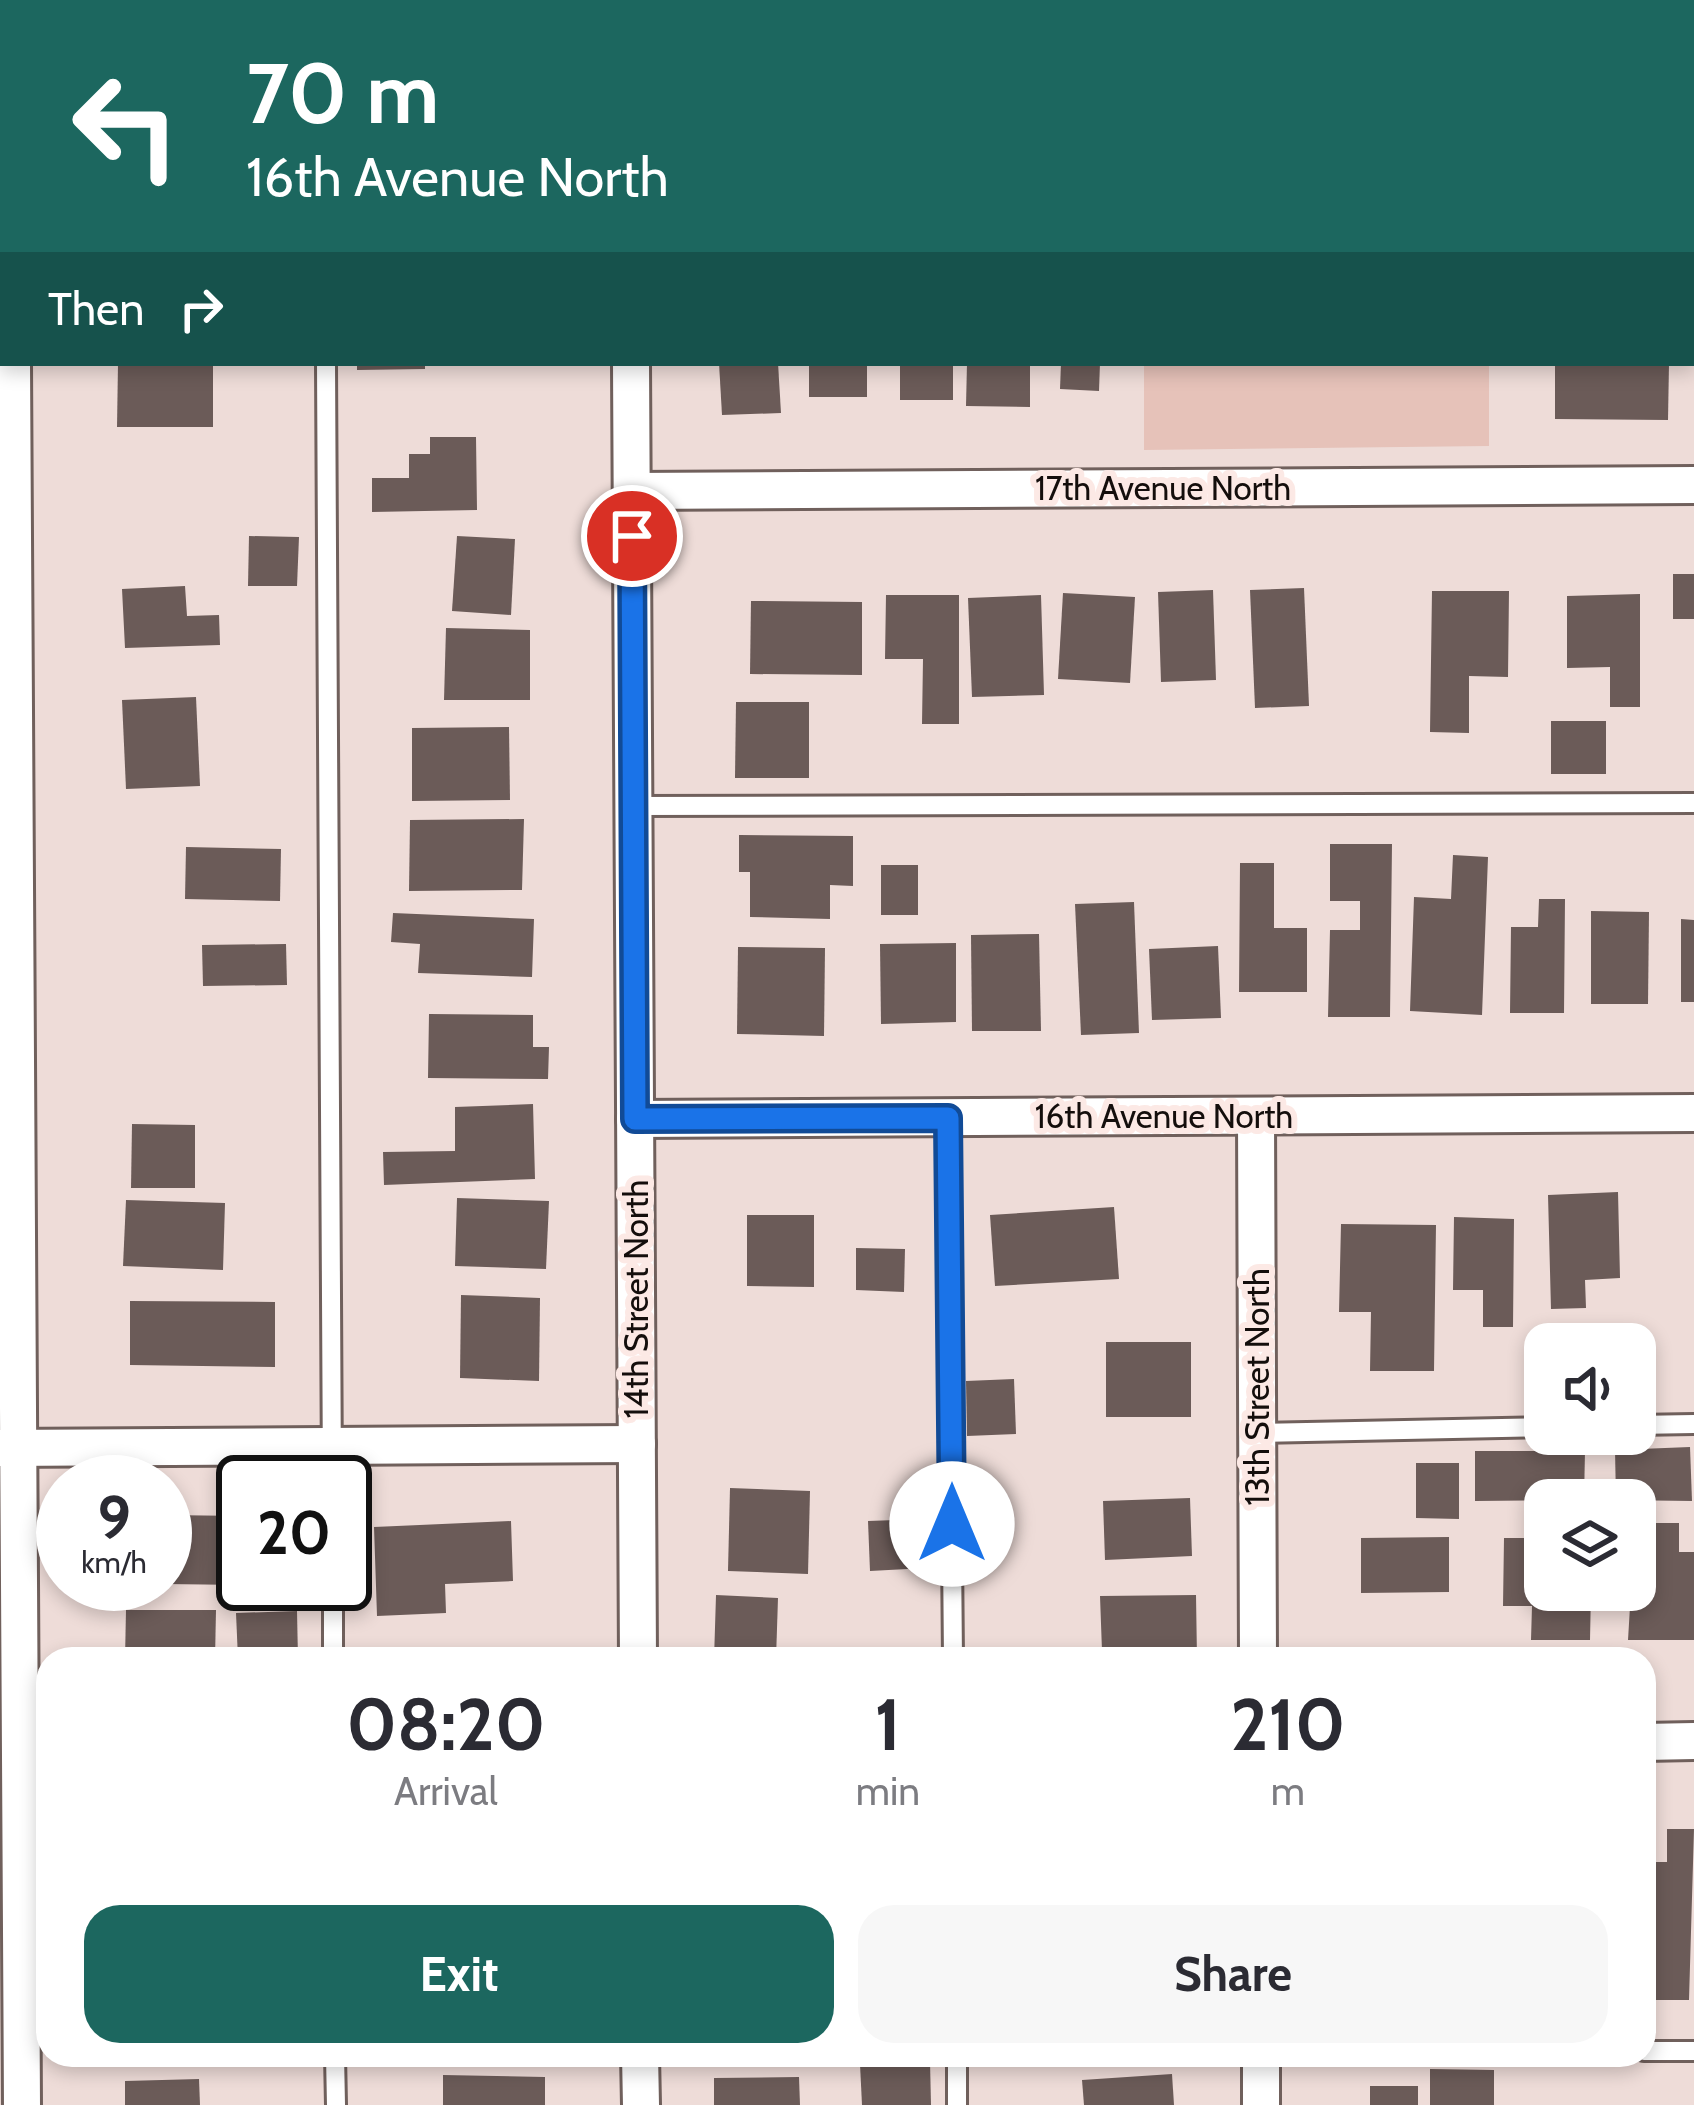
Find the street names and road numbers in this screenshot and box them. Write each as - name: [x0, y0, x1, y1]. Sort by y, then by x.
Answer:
- street label: 17th Avenue North: [1035, 468, 1291, 508]
- street label: 16th Avenue North: [1035, 1096, 1293, 1136]
- street label: 14th Street North: [616, 1180, 656, 1418]
- street label: 13th Street North: [1237, 1268, 1277, 1506]

